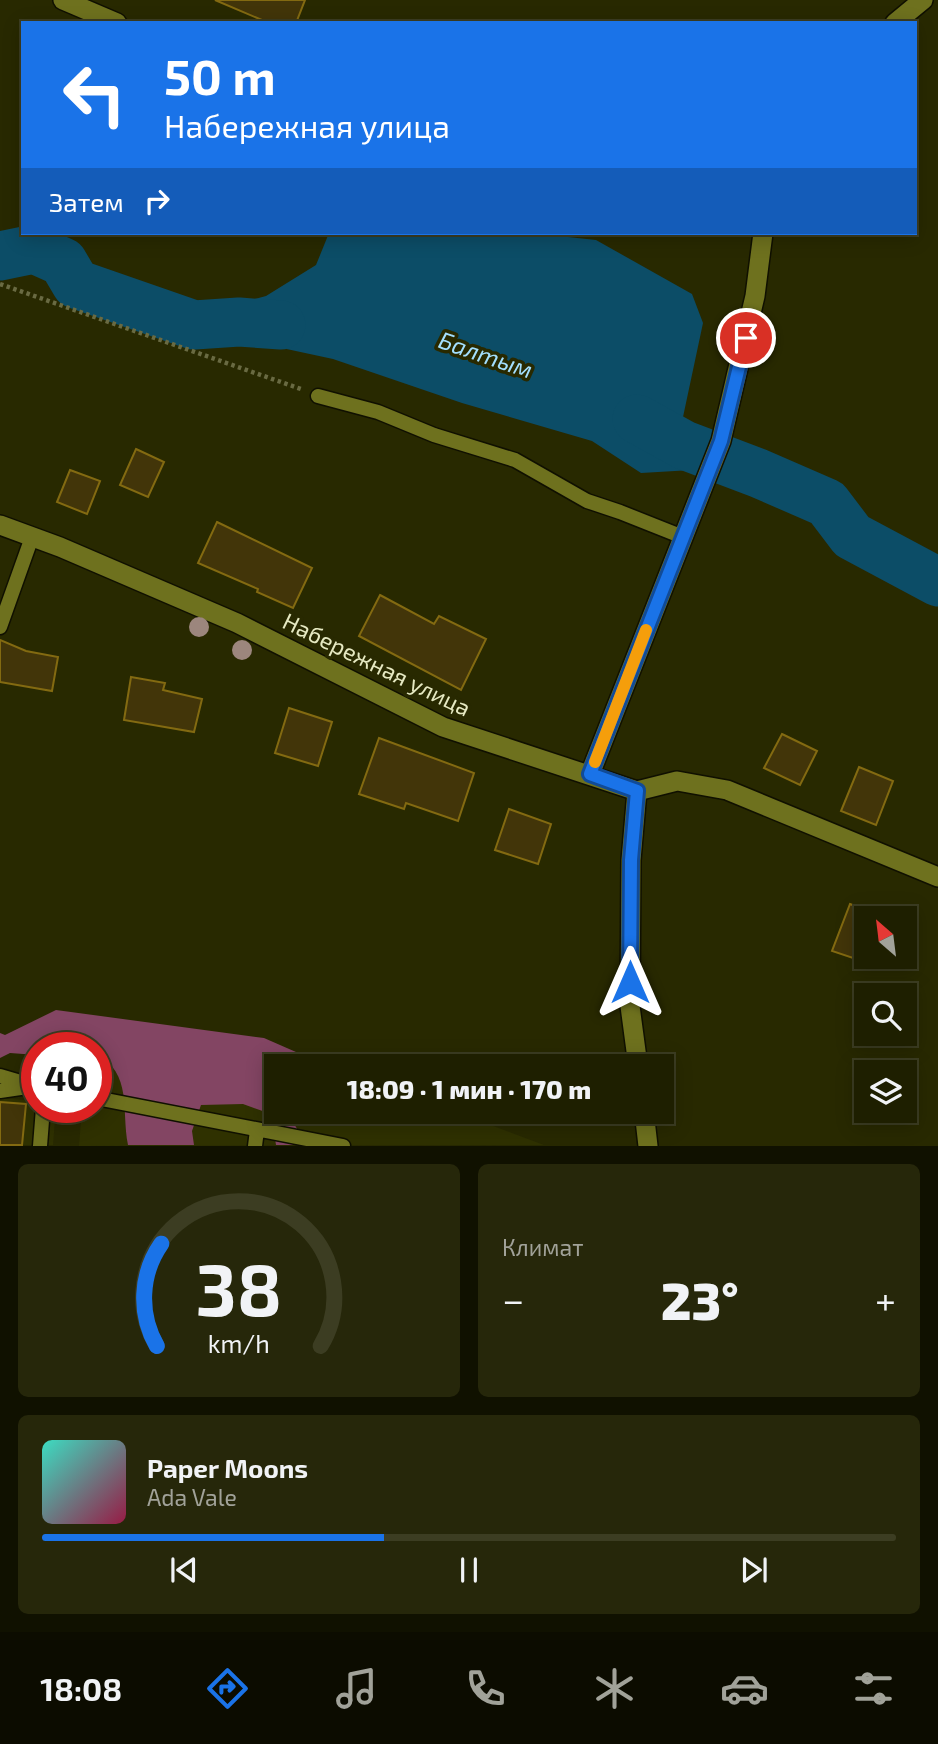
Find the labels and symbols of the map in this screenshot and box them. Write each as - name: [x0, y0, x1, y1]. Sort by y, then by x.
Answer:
- pin: [716, 308, 776, 368]
- water label: Балтым: [435, 324, 537, 384]
- street label: Набережная улица: [278, 606, 475, 723]
- north arrow: [854, 906, 917, 970]
- position arrow: [593, 945, 667, 1019]
- speed limit sign: 40: [21, 1032, 112, 1123]

